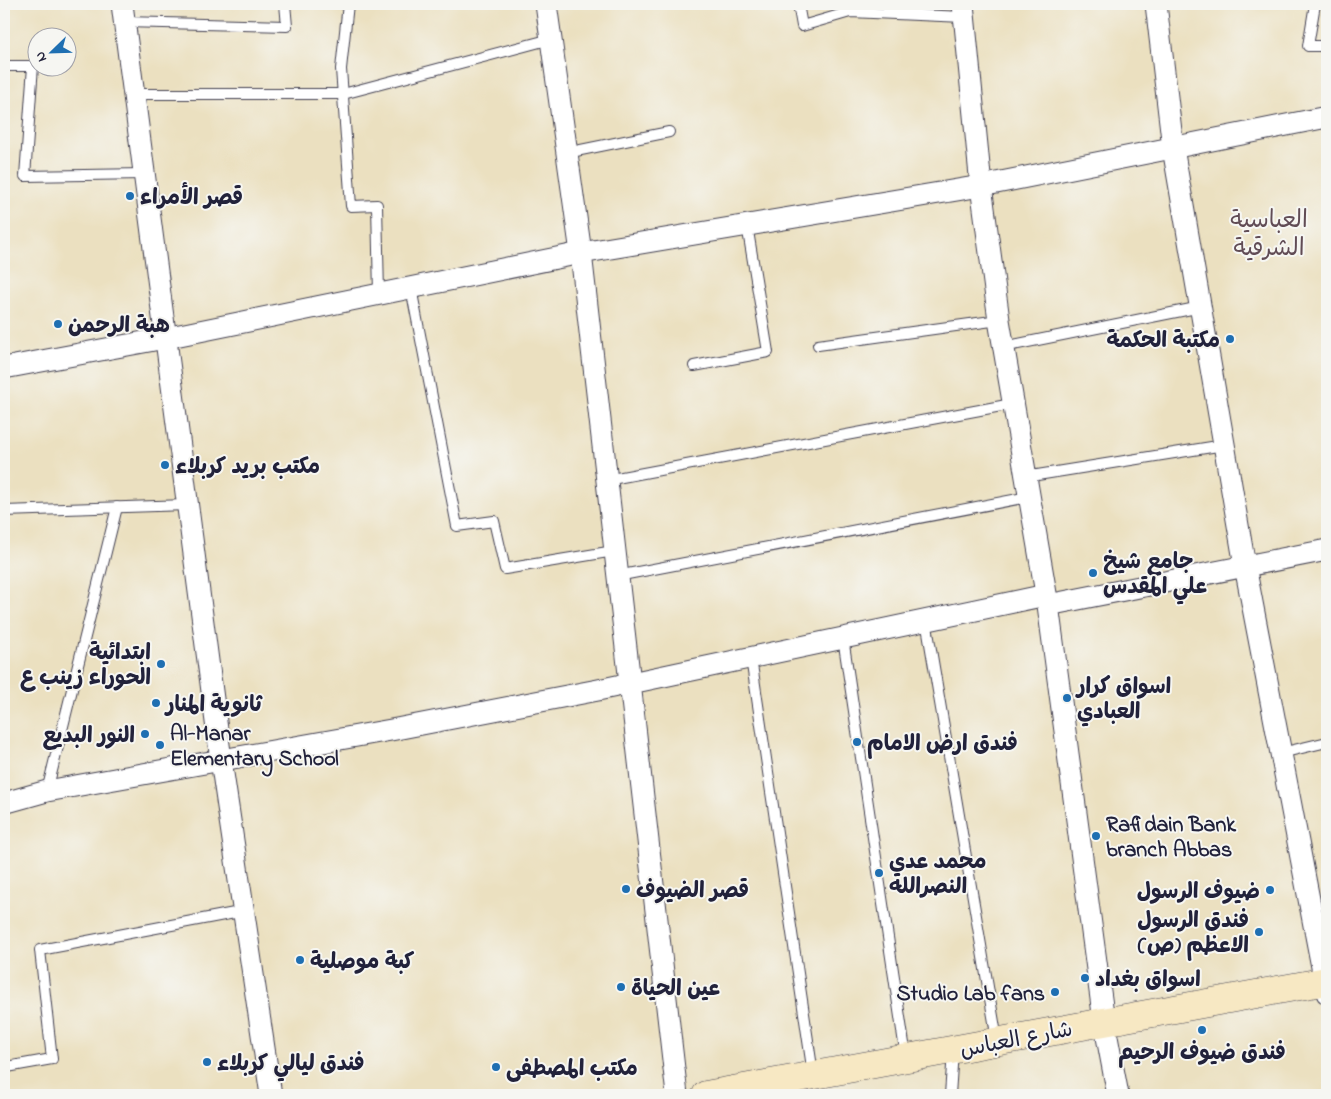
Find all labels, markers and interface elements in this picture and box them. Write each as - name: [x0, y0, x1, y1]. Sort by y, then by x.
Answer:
- north arrow: [28, 28, 78, 78]
- text: N: [30, 48, 53, 65]
- place label: قصر الأمراء: [140, 182, 243, 215]
- marker: قصر الأمراء: [124, 190, 136, 202]
- district label: العباسية الشرقية: [1230, 204, 1308, 267]
- place label: هبة الرحمن: [68, 311, 170, 343]
- marker: هبة الرحمن: [52, 318, 64, 330]
- place label: مكتبة الحكمة: [1107, 326, 1220, 358]
- marker: مكتبة الحكمة: [1224, 333, 1236, 345]
- place label: مكتب بريد كربلاء: [175, 452, 320, 484]
- marker: مكتب بريد كربلاء: [159, 459, 171, 471]
- place label: جامع شيخ علي المقدس: [1103, 547, 1207, 605]
- marker: جامع شيخ علي المقدس: [1087, 567, 1099, 579]
- place label: ابتدائية الحوراء زينب ع: [21, 638, 151, 695]
- marker: ابتدائية الحوراء زينب ع: [155, 658, 167, 670]
- place label: اسواق كرار العبادي: [1075, 672, 1171, 729]
- place label: ثانوية المنار: [164, 690, 263, 722]
- marker: اسواق كرار العبادي: [1061, 692, 1073, 704]
- marker: ثانوية المنار: [150, 697, 162, 709]
- place label: Al-Manar Elementary School: [170, 719, 339, 777]
- place label: النور البديع: [42, 721, 135, 753]
- marker: النور البديع: [139, 728, 151, 740]
- place label: فندق ارض الامام: [867, 729, 1018, 761]
- marker: فندق ارض الامام: [851, 736, 863, 748]
- marker: Al-Manar Elementary School: [154, 739, 166, 751]
- place label: Rafidain Bank branch Abbas: [1106, 810, 1237, 867]
- marker: Rafidain Bank branch Abbas: [1090, 830, 1102, 842]
- place label: محمد عدي النصرالله: [889, 847, 987, 904]
- marker: محمد عدي النصرالله: [873, 867, 885, 879]
- place label: قصر الضيوف: [636, 876, 749, 908]
- place label: ضيوف الرسول: [1137, 877, 1260, 909]
- marker: قصر الضيوف: [620, 883, 632, 895]
- marker: ضيوف الرسول: [1264, 884, 1276, 896]
- place label: فندق الرسول الاعظم (ص): [1137, 906, 1249, 963]
- marker: فندق الرسول الاعظم (ص): [1253, 926, 1265, 938]
- place label: كبة موصلية: [310, 947, 415, 979]
- marker: كبة موصلية: [294, 954, 306, 966]
- place label: اسواق بغداد: [1095, 965, 1201, 997]
- marker: اسواق بغداد: [1079, 972, 1091, 984]
- place label: عين الحياة: [631, 974, 720, 1006]
- place label: Studio Lab fans: [896, 979, 1045, 1011]
- marker: عين الحياة: [615, 981, 627, 993]
- marker: Studio Lab fans: [1049, 986, 1061, 998]
- street label: شارع العباس: [958, 1014, 1076, 1068]
- marker: فندق ضيوف الرحيم: [1196, 1024, 1208, 1036]
- place label: فندق ضيوف الرحيم: [1118, 1038, 1286, 1070]
- place label: فندق ليالي كربلاء: [217, 1049, 365, 1082]
- place label: مكتب المصطفى: [506, 1054, 638, 1086]
- marker: فندق ليالي كربلاء: [201, 1056, 213, 1068]
- marker: مكتب المصطفى: [490, 1061, 502, 1073]

